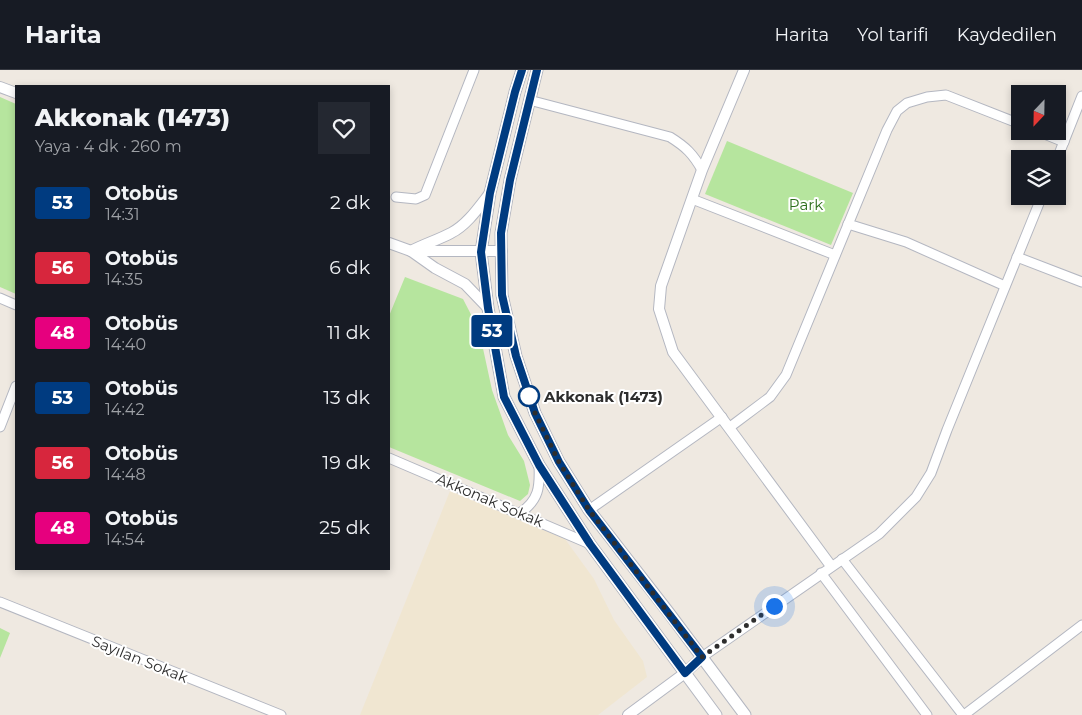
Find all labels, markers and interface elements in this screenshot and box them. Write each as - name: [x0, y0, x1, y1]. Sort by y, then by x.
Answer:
- text: Harita: [25, 20, 102, 49]
- text: Harita: [774, 24, 829, 46]
- text: Yol tarifi: [857, 24, 929, 46]
- text: Kaydedilen: [957, 24, 1057, 46]
- north arrow: [1011, 85, 1066, 140]
- map controls: [1011, 85, 1066, 205]
- button: heart: [318, 102, 370, 154]
- text: Akkonak (1473): [35, 103, 230, 132]
- text: Yaya · 4 dk · 260 m: [35, 137, 182, 156]
- button: layers: [1011, 150, 1066, 205]
- text: Otobüs: [105, 182, 178, 205]
- text: 2 dk: [330, 191, 370, 214]
- text: 53: [52, 192, 73, 214]
- park label: Park: [789, 195, 823, 214]
- text: 14:31: [105, 205, 140, 224]
- text: Otobüs: [105, 247, 178, 270]
- text: 6 dk: [329, 256, 370, 279]
- text: 56: [51, 257, 74, 279]
- text: 14:35: [105, 270, 143, 289]
- text: Otobüs: [105, 312, 178, 335]
- line badge: 53: [470, 315, 514, 347]
- text: 53: [481, 320, 503, 342]
- text: 11 dk: [327, 321, 370, 344]
- text: 48: [50, 322, 75, 344]
- text: 14:40: [105, 335, 146, 354]
- text: Otobüs: [105, 377, 178, 400]
- marker: Akkonak (1473): [518, 385, 540, 407]
- text: 13 dk: [323, 386, 370, 409]
- text: 53: [52, 387, 73, 409]
- place label: Akkonak (1473): [543, 387, 663, 406]
- text: 14:42: [105, 400, 144, 419]
- text: Otobüs: [105, 442, 178, 465]
- text: 19 dk: [322, 451, 370, 474]
- text: 56: [51, 452, 74, 474]
- text: 14:48: [105, 465, 146, 484]
- street label: Akkonak Sokak: [433, 469, 547, 531]
- text: Otobüs: [105, 507, 178, 530]
- text: 25 dk: [319, 516, 370, 539]
- text: 48: [50, 517, 75, 539]
- text: 14:54: [105, 530, 144, 549]
- your location: [762, 594, 787, 619]
- street label: Sayılan Sokak: [89, 631, 191, 687]

